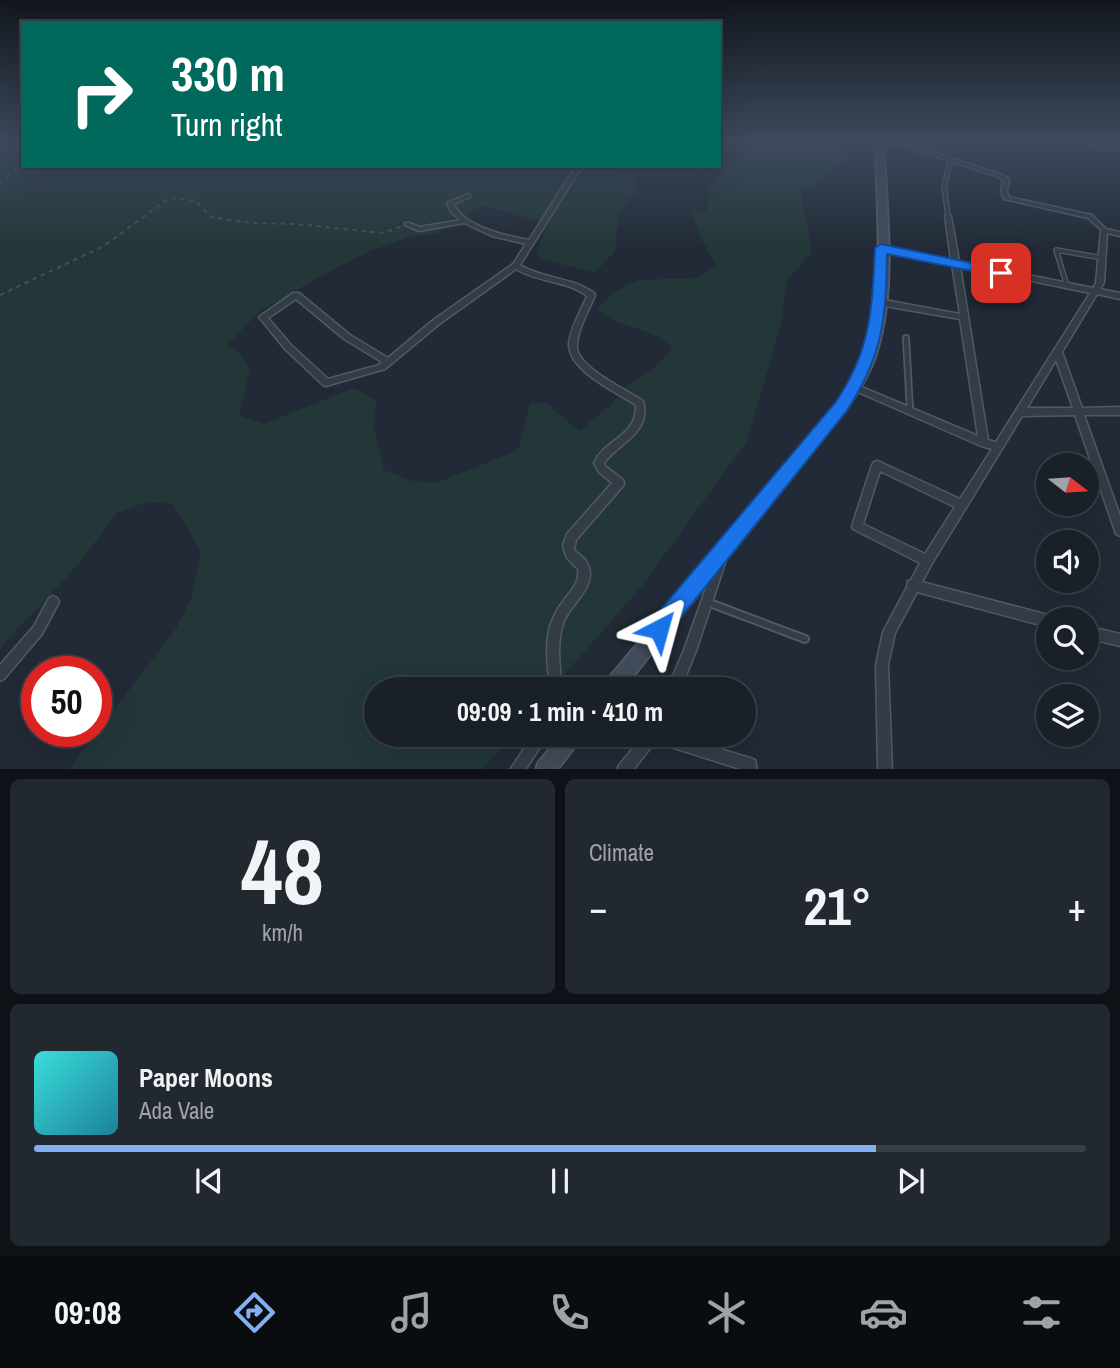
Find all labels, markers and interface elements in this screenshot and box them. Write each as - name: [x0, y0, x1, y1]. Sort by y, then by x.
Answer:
- text: 330 m: [171, 40, 285, 106]
- icon: right: [56, 49, 147, 140]
- text: Turn right: [171, 103, 283, 146]
- pin: [971, 243, 1031, 303]
- icon: arrive: [982, 254, 1020, 292]
- north arrow: [1036, 453, 1099, 516]
- map controls: [1036, 453, 1099, 747]
- button: sound: [1036, 530, 1099, 593]
- position arrow: [622, 592, 696, 666]
- button: search: [1036, 607, 1099, 670]
- speed limit sign: 50: [21, 656, 112, 747]
- button: layers: [1036, 684, 1099, 747]
- text: 09:09 · 1 min · 410 m: [457, 694, 663, 729]
- text: 48: [241, 810, 324, 932]
- text: Climate: [589, 837, 654, 868]
- text: 21°: [803, 871, 872, 941]
- text: −: [589, 882, 607, 933]
- text: +: [1068, 882, 1086, 933]
- text: km/h: [262, 917, 303, 948]
- text: Paper Moons: [139, 1060, 273, 1095]
- text: Ada Vale: [139, 1095, 214, 1126]
- icon: previous: [190, 1162, 228, 1200]
- icon: pause: [541, 1162, 579, 1200]
- icon: next: [892, 1162, 930, 1200]
- icon: directions: [230, 1288, 279, 1337]
- icon: music: [387, 1288, 436, 1337]
- icon: phone: [545, 1288, 594, 1337]
- icon: climate: [702, 1288, 751, 1337]
- icon: car: [859, 1288, 908, 1337]
- icon: filters: [1017, 1288, 1066, 1337]
- text: 09:08: [54, 1291, 121, 1334]

